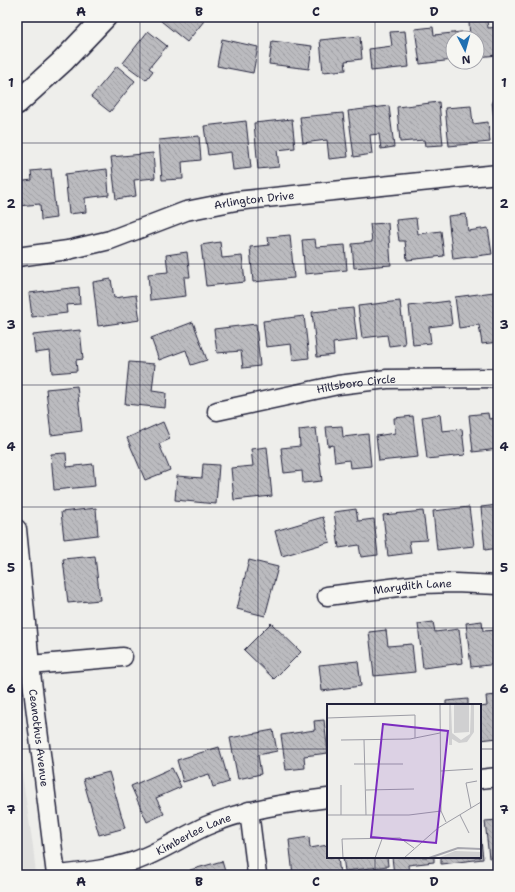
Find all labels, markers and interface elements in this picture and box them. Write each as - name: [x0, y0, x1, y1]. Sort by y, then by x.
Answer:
- text: A: [76, 3, 86, 20]
- text: B: [195, 3, 203, 20]
- text: C: [312, 3, 320, 20]
- text: D: [429, 3, 439, 20]
- north arrow: [445, 30, 485, 70]
- text: N: [461, 52, 471, 67]
- text: 1: [8, 74, 14, 91]
- text: 1: [501, 74, 507, 91]
- street label: Arlington Drive: [213, 188, 295, 213]
- text: 2: [6, 195, 16, 212]
- text: 2: [499, 195, 509, 212]
- text: 3: [6, 316, 16, 333]
- text: 3: [499, 316, 509, 333]
- street label: Hillsboro Circle: [315, 372, 396, 397]
- text: 4: [6, 438, 16, 455]
- text: 4: [499, 438, 509, 455]
- text: 5: [7, 559, 15, 576]
- text: 5: [500, 559, 508, 576]
- street label: Marydith Lane: [372, 576, 452, 598]
- text: 6: [6, 680, 16, 697]
- text: 6: [499, 680, 509, 697]
- street label: Ceanothus Avenue: [25, 688, 52, 788]
- inset map: [327, 704, 481, 858]
- text: 7: [6, 801, 16, 818]
- text: 7: [499, 801, 509, 818]
- street label: Kimberlee Lane: [154, 810, 233, 859]
- text: A: [76, 873, 86, 890]
- text: B: [195, 873, 203, 890]
- text: C: [312, 873, 320, 890]
- text: D: [429, 873, 439, 890]

